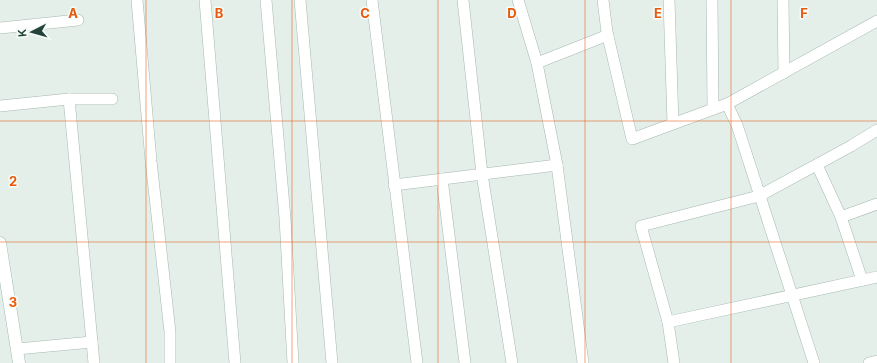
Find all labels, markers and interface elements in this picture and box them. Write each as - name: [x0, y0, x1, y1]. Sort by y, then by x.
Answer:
- text: A: [68, 5, 78, 21]
- text: B: [215, 5, 224, 21]
- text: C: [360, 5, 370, 21]
- text: D: [507, 5, 517, 21]
- text: E: [654, 5, 662, 21]
- text: F: [800, 5, 808, 21]
- north arrow: [12, 12, 52, 52]
- text: K: [15, 28, 29, 38]
- text: 2: [9, 173, 17, 189]
- text: 3: [9, 294, 17, 310]

